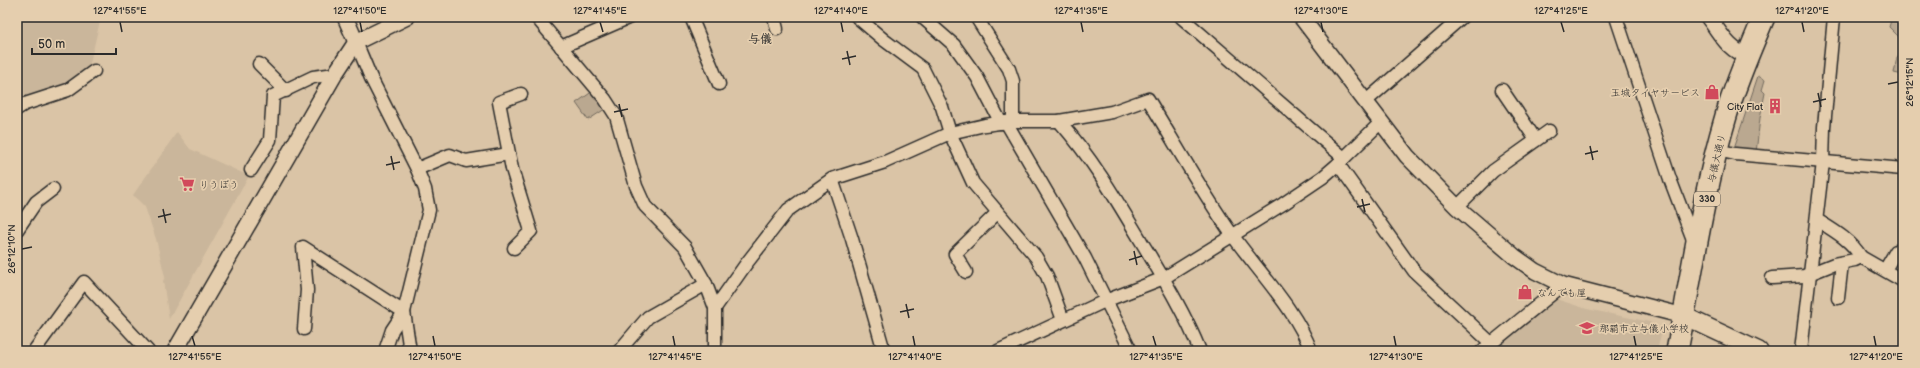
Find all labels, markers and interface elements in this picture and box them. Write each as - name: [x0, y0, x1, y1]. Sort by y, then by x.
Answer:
- text: 127°41'55"E: [93, 5, 147, 17]
- text: 127°41'50"E: [333, 5, 387, 17]
- text: 127°41'45"E: [573, 5, 627, 17]
- text: 127°41'40"E: [814, 5, 868, 17]
- text: 127°41'35"E: [1054, 5, 1108, 17]
- text: 127°41'30"E: [1294, 5, 1348, 17]
- text: 127°41'25"E: [1534, 5, 1588, 17]
- text: 127°41'20"E: [1775, 5, 1829, 17]
- scale bar: [32, 30, 116, 56]
- district label: 与儀: [748, 32, 772, 47]
- text: 50 m: [38, 37, 65, 52]
- text: 26°12'15"N: [1904, 57, 1916, 107]
- shop icon: 玉城タイヤサービス: [1703, 83, 1721, 101]
- place label: 玉城タイヤサービス: [1610, 87, 1700, 99]
- building icon: City Flat: [1766, 97, 1784, 115]
- place label: City Flat: [1727, 101, 1763, 113]
- street label: 与儀大通り: [1706, 133, 1728, 184]
- supermarket icon: りうぼう: [178, 175, 196, 193]
- place label: りうぼう: [199, 179, 239, 191]
- road number: 330: [1694, 192, 1720, 206]
- text: 26°12'10"N: [6, 224, 18, 274]
- shop icon: なんでも屋: [1516, 283, 1534, 301]
- place label: なんでも屋: [1537, 287, 1587, 299]
- school or university icon: 那覇市立与儀小学校: [1578, 319, 1596, 337]
- place label: 那覇市立与儀小学校: [1599, 323, 1689, 335]
- text: 127°41'55"E: [168, 351, 222, 363]
- text: 127°41'50"E: [408, 351, 462, 363]
- text: 127°41'45"E: [648, 351, 702, 363]
- text: 127°41'40"E: [888, 351, 942, 363]
- text: 127°41'35"E: [1129, 351, 1183, 363]
- text: 127°41'30"E: [1369, 351, 1423, 363]
- text: 127°41'25"E: [1609, 351, 1663, 363]
- text: 127°41'20"E: [1849, 351, 1903, 363]

